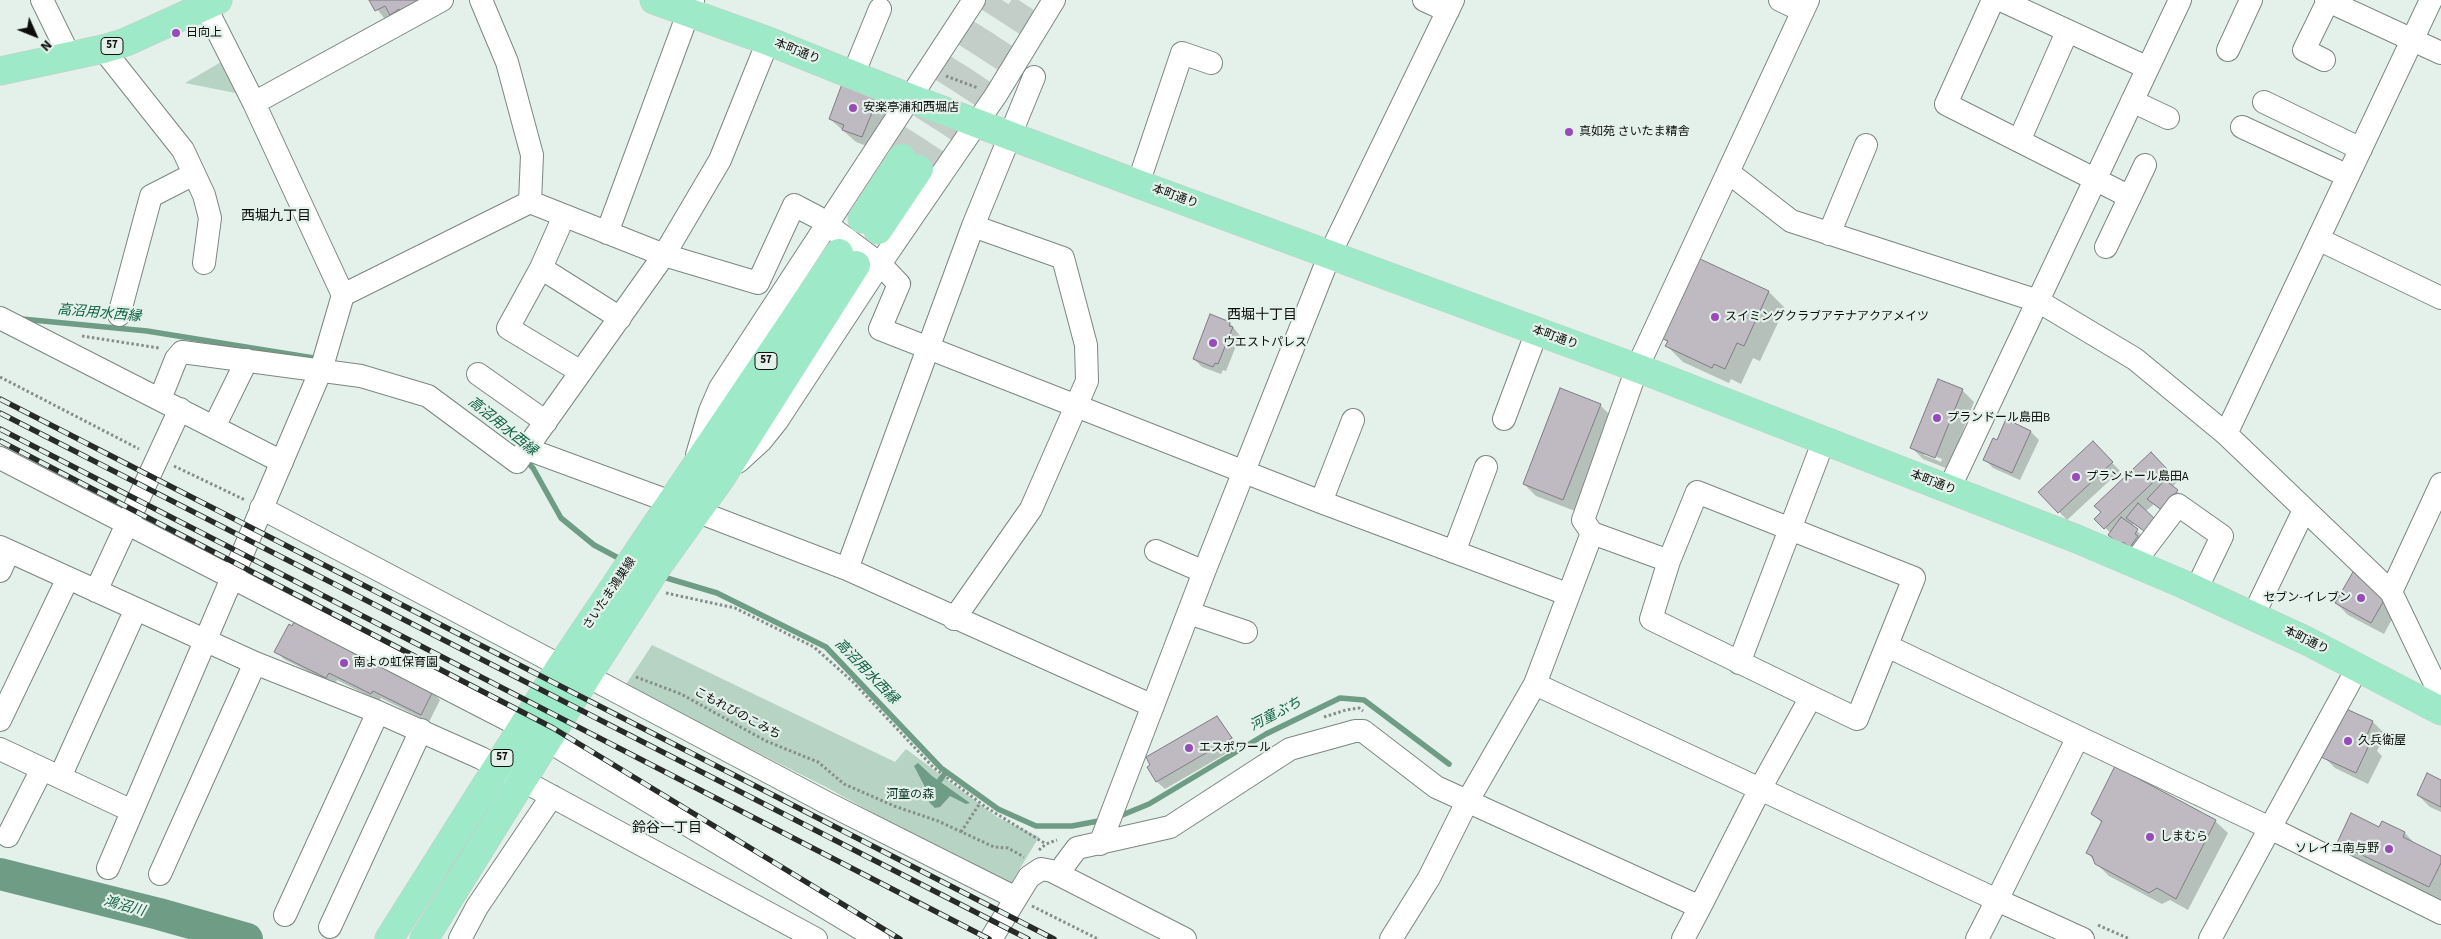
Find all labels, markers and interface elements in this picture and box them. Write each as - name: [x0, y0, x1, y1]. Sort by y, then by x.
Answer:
- north arrow: [10, 10, 60, 60]
- place label: 日向上: [186, 26, 222, 40]
- marker: 日向上: [170, 27, 182, 39]
- text: N: [35, 35, 56, 56]
- street label: 本町通り: [772, 36, 822, 68]
- road number: 57: [101, 37, 123, 54]
- place label: 安楽亭浦和西堀店: [863, 101, 959, 115]
- marker: 安楽亭浦和西堀店: [847, 102, 859, 114]
- place label: 真如苑 さいたま精舎: [1579, 125, 1689, 139]
- marker: 真如苑 さいたま精舎: [1563, 126, 1575, 138]
- street label: 本町通り: [1150, 182, 1200, 212]
- district label: 西堀九丁目: [241, 209, 311, 225]
- water label: 高沼用水西縁: [56, 302, 142, 326]
- district label: 西堀十丁目: [1227, 308, 1297, 324]
- place label: スイミングクラブアテナアクアメイツ: [1725, 310, 1929, 324]
- marker: スイミングクラブアテナアクアメイツ: [1709, 311, 1721, 323]
- street label: 本町通り: [1530, 323, 1580, 353]
- place label: ウエストパレス: [1223, 336, 1307, 350]
- marker: ウエストパレス: [1207, 337, 1219, 349]
- road number: 57: [755, 352, 777, 370]
- water label: 高沼用水西縁: [464, 394, 540, 460]
- place label: プランドール島田B: [1947, 411, 2050, 425]
- marker: プランドール島田B: [1931, 412, 1943, 424]
- street label: 本町通り: [1908, 468, 1958, 498]
- place label: プランドール島田A: [2086, 470, 2189, 484]
- marker: プランドール島田A: [2070, 471, 2082, 483]
- street label: さいたま鴻巣線: [581, 555, 639, 633]
- place label: セブン-イレブン: [2263, 591, 2351, 605]
- marker: セブン-イレブン: [2355, 592, 2367, 604]
- street label: 本町通り: [2281, 624, 2331, 658]
- water label: 高沼用水西縁: [831, 636, 901, 708]
- place label: 南よの虹保育園: [354, 656, 438, 670]
- marker: 南よの虹保育園: [338, 657, 350, 669]
- street label: こもれびのこみち: [691, 685, 783, 743]
- water label: 河童ぶち: [1247, 695, 1305, 735]
- place label: 久兵衛屋: [2358, 734, 2406, 748]
- marker: 久兵衛屋: [2342, 735, 2354, 747]
- place label: エスポワール: [1199, 741, 1271, 755]
- marker: エスポワール: [1183, 742, 1195, 754]
- road number: 57: [491, 750, 513, 766]
- park label: 河童の森: [886, 788, 934, 802]
- district label: 鈴谷一丁目: [632, 821, 702, 837]
- place label: しまむら: [2160, 830, 2208, 844]
- marker: しまむら: [2144, 831, 2156, 843]
- place label: ソレイユ南与野: [2295, 842, 2379, 856]
- marker: ソレイユ南与野: [2383, 843, 2395, 855]
- water label: 鴻沼川: [102, 893, 146, 921]

